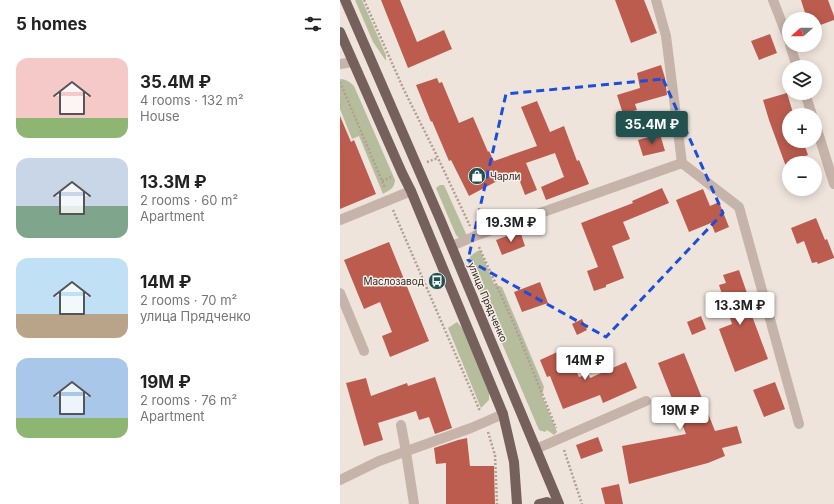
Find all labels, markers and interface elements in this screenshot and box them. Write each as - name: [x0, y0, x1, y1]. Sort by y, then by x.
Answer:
- north arrow: [782, 12, 822, 52]
- map controls: [782, 12, 822, 196]
- icon: filters: [302, 13, 324, 35]
- text: 5 homes: [16, 14, 87, 34]
- button: layers: [782, 60, 822, 100]
- text: 35.4M ₽: [140, 72, 211, 92]
- icon: home: [48, 74, 96, 122]
- text: 4 rooms · 132 m²: [140, 92, 244, 108]
- text: House: [140, 108, 180, 124]
- button: +: [782, 108, 822, 148]
- pin: 35.4M ₽: [615, 111, 689, 145]
- text: 35.4M ₽: [625, 116, 679, 132]
- button: −: [782, 156, 822, 196]
- shop icon: Чарли: [467, 166, 487, 186]
- place label: Чарли: [490, 170, 520, 182]
- text: 13.3M ₽: [140, 172, 207, 192]
- icon: home: [48, 174, 96, 222]
- text: 2 rooms · 60 m²: [140, 192, 238, 208]
- text: Apartment: [140, 208, 205, 224]
- pin: 19.3M ₽: [474, 209, 548, 243]
- text: 19.3M ₽: [486, 214, 536, 230]
- street label: улица Прядченко: [466, 260, 510, 344]
- bus stop icon: Маслозавод: [427, 271, 447, 291]
- text: 14M ₽: [140, 272, 191, 292]
- icon: home: [48, 274, 96, 322]
- place label: Маслозавод: [363, 275, 424, 287]
- text: 2 rooms · 70 m²: [140, 292, 237, 308]
- pin: 13.3M ₽: [703, 292, 777, 326]
- text: 13.3M ₽: [715, 297, 766, 313]
- text: улица Прядченко: [140, 308, 251, 324]
- pin: 14M ₽: [557, 347, 613, 381]
- text: 14M ₽: [565, 352, 605, 368]
- text: 19M ₽: [140, 372, 191, 392]
- icon: home: [48, 374, 96, 422]
- text: 2 rooms · 76 m²: [140, 392, 237, 408]
- pin: 19M ₽: [652, 397, 708, 431]
- text: 19M ₽: [661, 402, 699, 418]
- text: Apartment: [140, 408, 205, 424]

